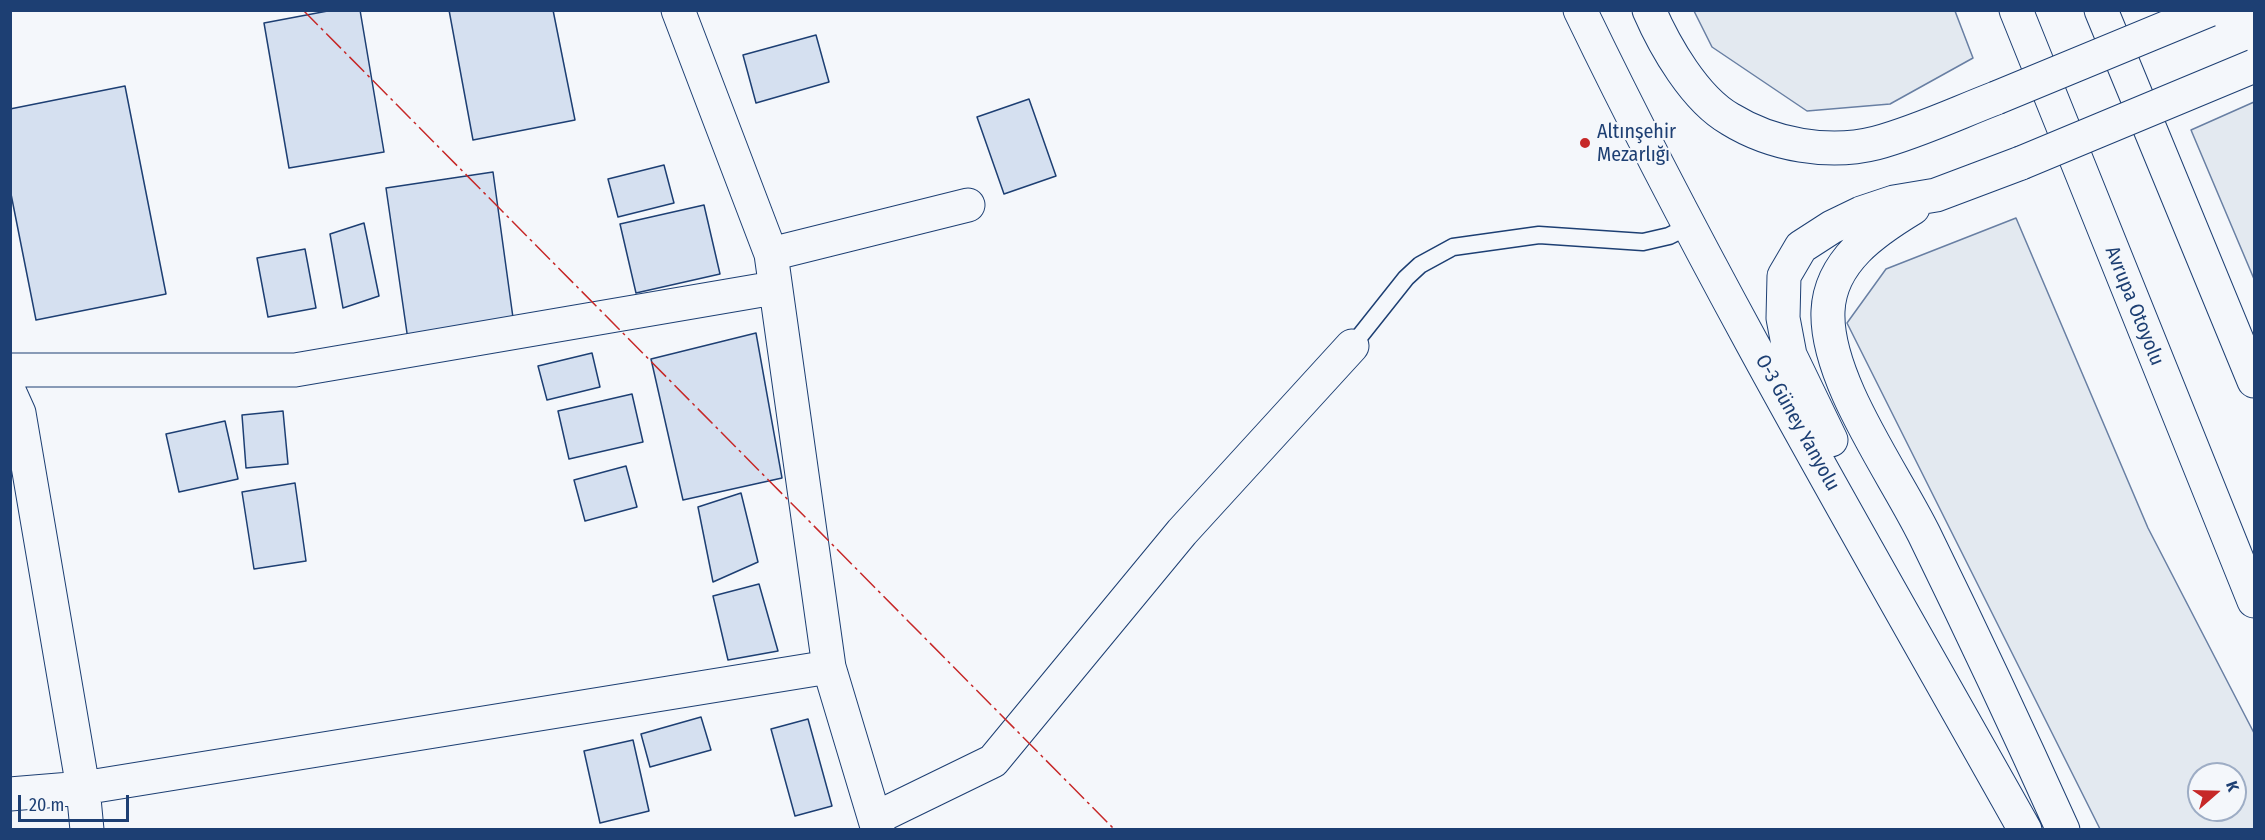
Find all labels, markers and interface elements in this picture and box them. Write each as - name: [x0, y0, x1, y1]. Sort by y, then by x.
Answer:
- place label: Altınşehir Mezarlığı: [1597, 120, 1676, 167]
- marker: Altınşehir Mezarlığı: [1578, 136, 1592, 150]
- street label: Avrupa Otoyolu: [2099, 243, 2169, 369]
- street label: O-3 Güney Yanyolu: [1750, 351, 1844, 495]
- north arrow: [2187, 762, 2247, 822]
- text: K: [2222, 779, 2243, 794]
- scale bar: [21, 783, 132, 821]
- text: 20 m: [29, 794, 64, 816]

